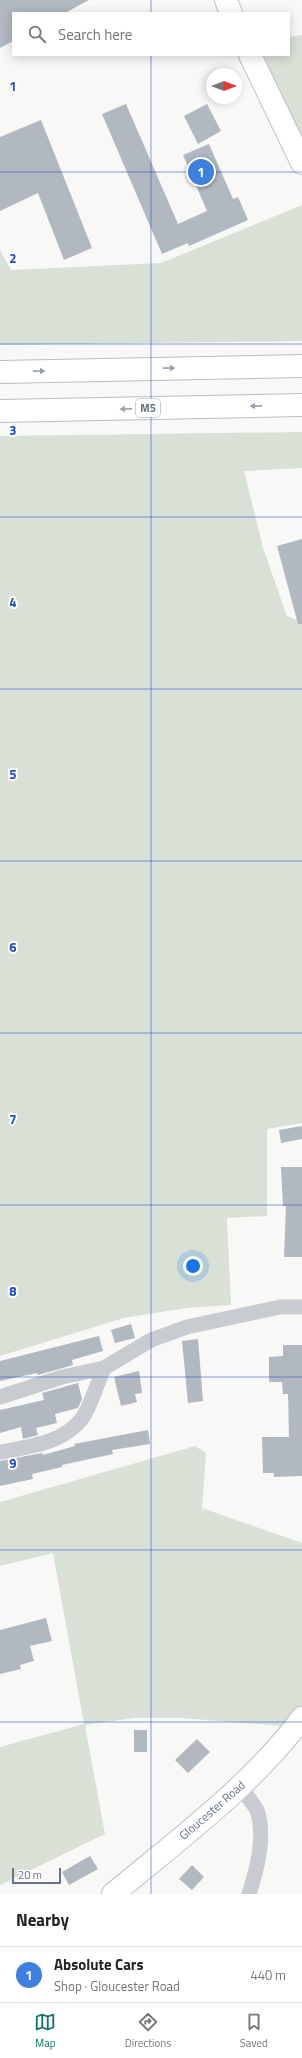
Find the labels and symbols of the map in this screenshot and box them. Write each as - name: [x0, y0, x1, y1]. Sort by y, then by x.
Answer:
- north arrow: [206, 68, 242, 104]
- text: 1: [9, 76, 17, 96]
- pin: 1: [188, 157, 214, 187]
- text: 2: [9, 248, 17, 268]
- one-way arrow: [163, 365, 175, 372]
- one-way arrow: [33, 368, 46, 374]
- road number: M5: [136, 399, 160, 417]
- one-way arrow: [249, 403, 262, 409]
- one-way arrow: [120, 405, 132, 412]
- text: 3: [9, 420, 17, 440]
- text: 4: [9, 592, 17, 612]
- text: 5: [9, 764, 17, 784]
- text: 6: [9, 937, 17, 957]
- text: 7: [9, 1109, 17, 1129]
- your location: [183, 1256, 203, 1276]
- text: 8: [9, 1281, 17, 1301]
- text: 9: [9, 1453, 17, 1473]
- street label: Gloucester Road: [175, 1776, 249, 1844]
- scale bar: [12, 1866, 61, 1885]

